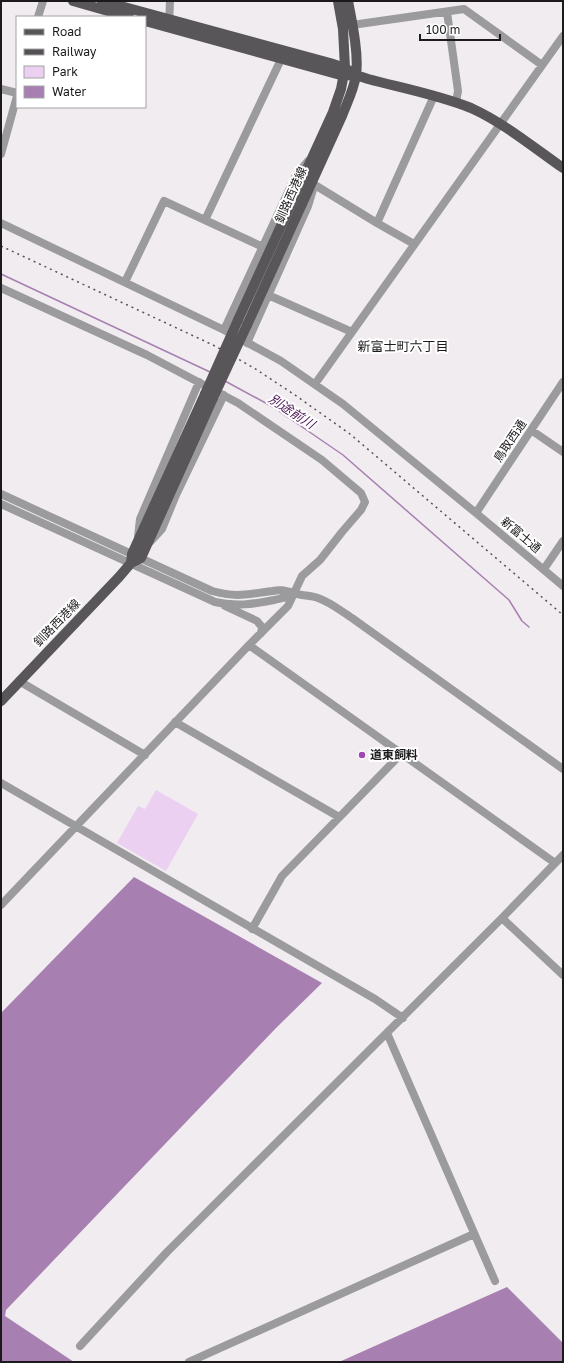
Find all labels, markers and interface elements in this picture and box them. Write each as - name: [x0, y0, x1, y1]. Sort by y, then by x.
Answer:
- legend: [16, 16, 146, 108]
- scale bar: [420, 16, 500, 42]
- text: 100 m: [426, 22, 460, 37]
- text: Road: [52, 24, 81, 39]
- text: Railway: [52, 44, 97, 59]
- text: Park: [52, 64, 78, 79]
- text: Water: [52, 84, 86, 99]
- street label: 釧路西港線: [271, 164, 310, 225]
- district label: 新富士町六丁目: [357, 338, 449, 354]
- water label: 別途前川: [266, 390, 320, 433]
- street label: 鳥取西通: [490, 417, 529, 465]
- street label: 新富士通: [498, 513, 545, 556]
- street label: 釧路西港線: [30, 596, 83, 649]
- place label: 道東飼料: [370, 747, 418, 762]
- marker: 道東飼料: [357, 750, 367, 760]

